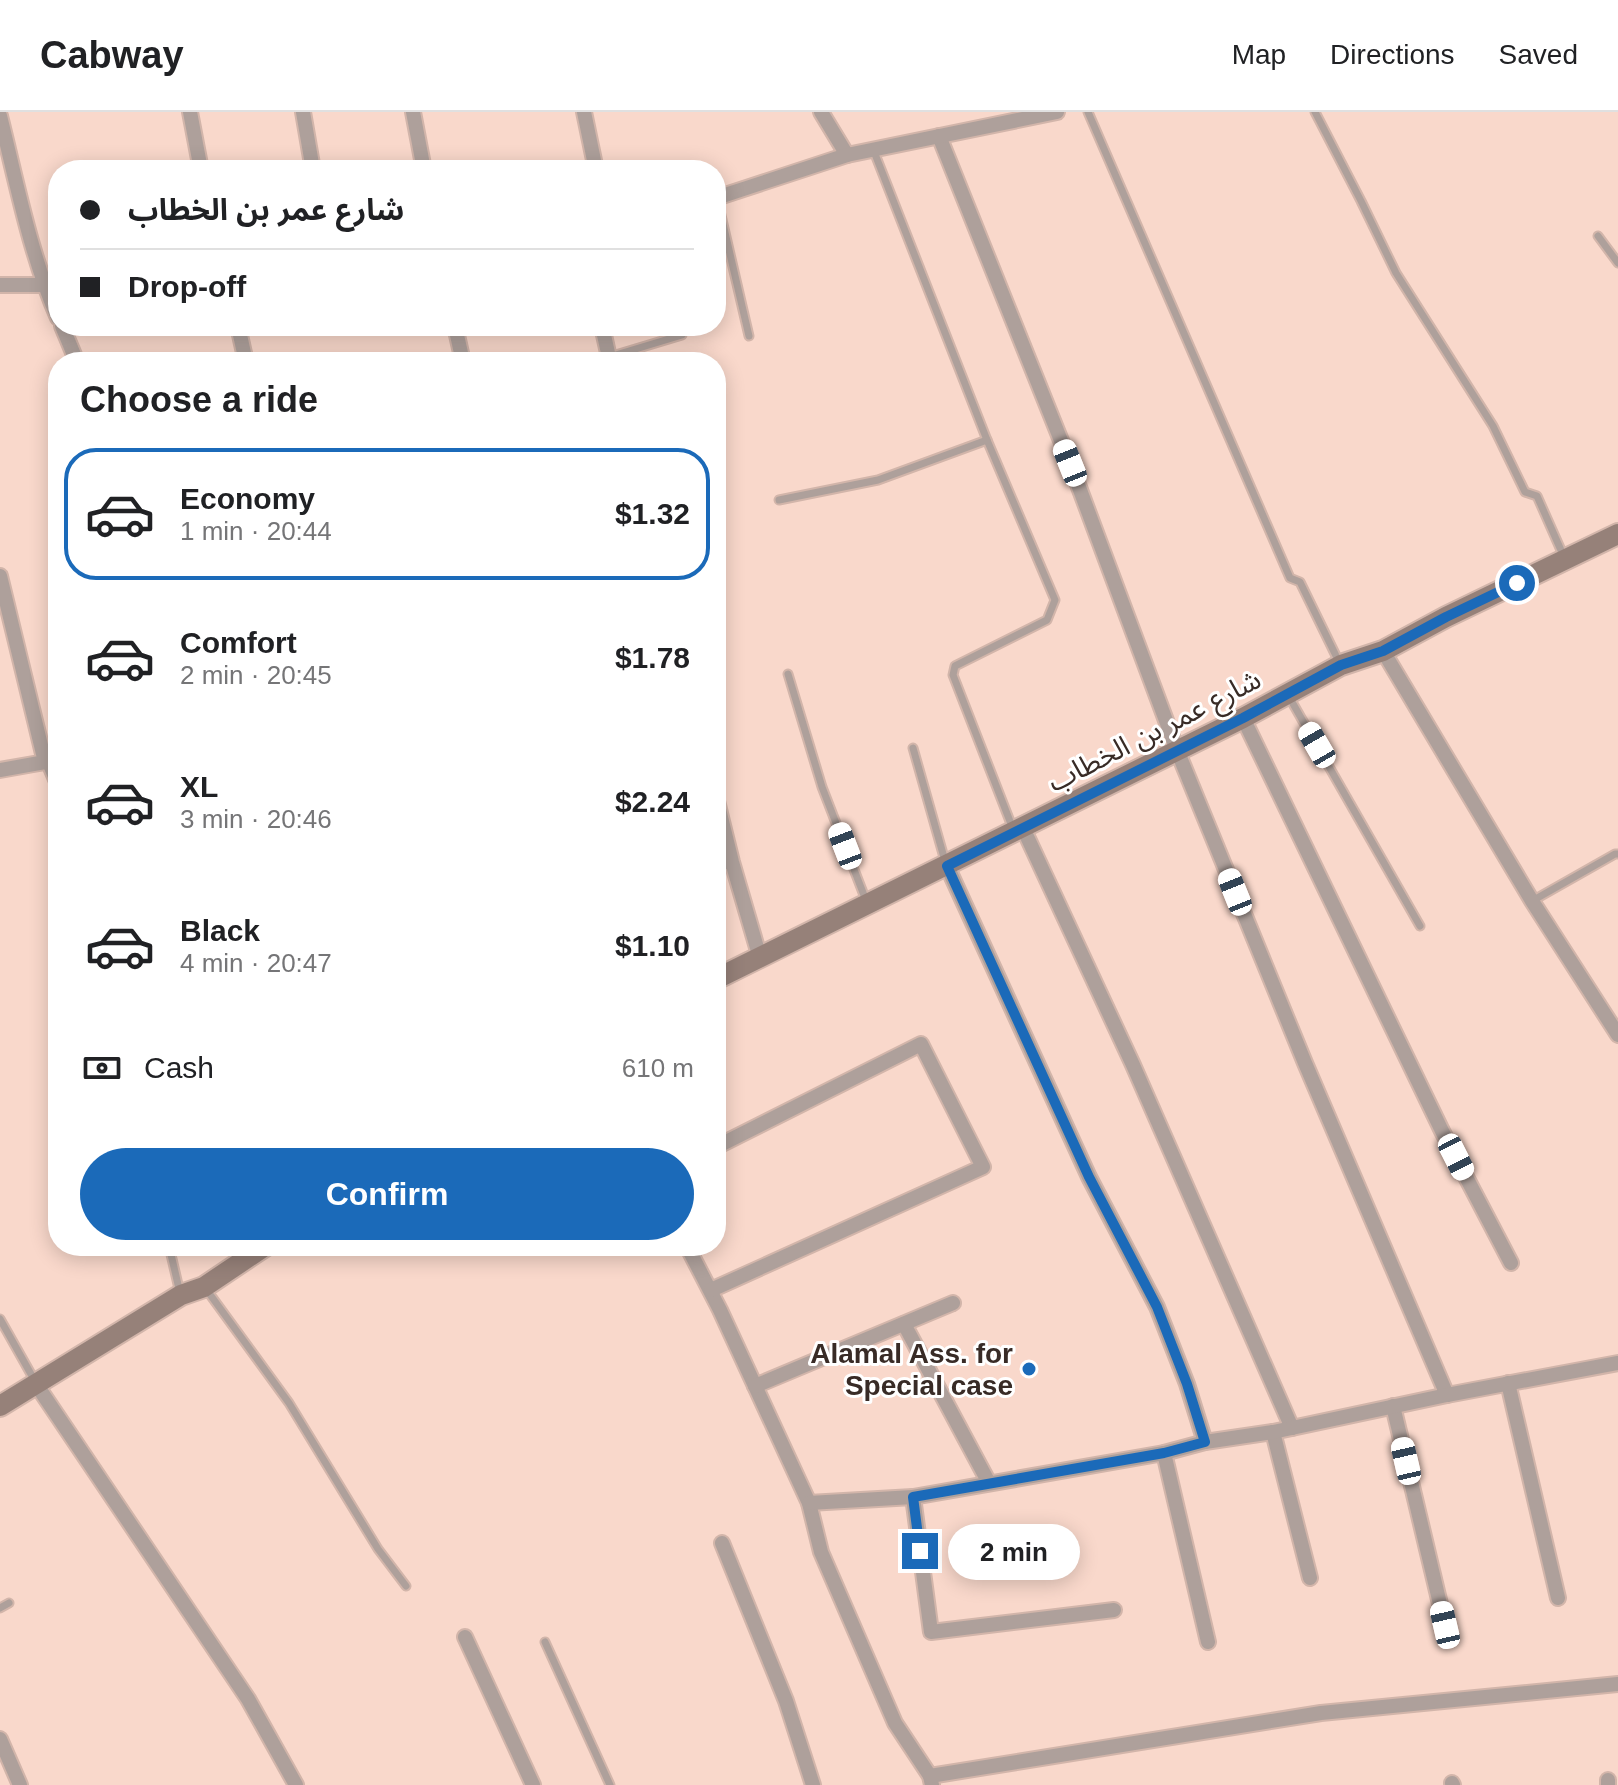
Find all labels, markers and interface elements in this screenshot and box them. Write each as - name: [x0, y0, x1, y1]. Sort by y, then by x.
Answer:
- text: Cabway: [40, 34, 184, 76]
- text: Map: [1232, 39, 1286, 70]
- text: Directions: [1330, 39, 1455, 70]
- text: Saved: [1499, 39, 1578, 70]
- text: شارع عمر بن الخطاب: [128, 193, 404, 226]
- text: Drop-off: [128, 270, 246, 303]
- text: Choose a ride: [80, 379, 318, 420]
- car: [1050, 436, 1090, 490]
- icon: car: [84, 478, 156, 550]
- text: Economy: [180, 482, 315, 515]
- text: $1.32: [615, 497, 690, 530]
- text: 1 min · 20:44: [180, 516, 332, 546]
- route start: [1499, 565, 1535, 601]
- icon: car: [84, 622, 156, 694]
- text: Comfort: [180, 626, 297, 659]
- text: $1.78: [615, 641, 690, 674]
- text: 2 min · 20:45: [180, 660, 332, 690]
- street label: شارع عمر بن الخطاب: [1043, 663, 1268, 802]
- car: [1295, 718, 1339, 772]
- icon: car: [84, 766, 156, 838]
- text: XL: [180, 770, 218, 803]
- text: $2.24: [615, 785, 690, 818]
- text: 3 min · 20:46: [180, 804, 332, 834]
- car: [825, 819, 865, 873]
- car: [1215, 865, 1255, 919]
- icon: car: [84, 910, 156, 982]
- text: Black: [180, 914, 260, 947]
- text: $1.10: [615, 929, 690, 962]
- text: 4 min · 20:47: [180, 948, 332, 978]
- icon: cash: [80, 1046, 124, 1090]
- text: Cash: [144, 1051, 214, 1084]
- text: 610 m: [622, 1053, 694, 1083]
- car: [1434, 1130, 1478, 1184]
- button: Confirm: [80, 1148, 694, 1240]
- place label: Alamal Ass. for Special case: [810, 1338, 1013, 1401]
- marker: Alamal Ass. for Special case: [1020, 1360, 1038, 1378]
- car: [1389, 1435, 1423, 1487]
- callout: 2 min: [948, 1523, 1080, 1579]
- route end: [902, 1533, 938, 1569]
- text: 2 min: [980, 1537, 1048, 1567]
- car: [1428, 1599, 1462, 1651]

